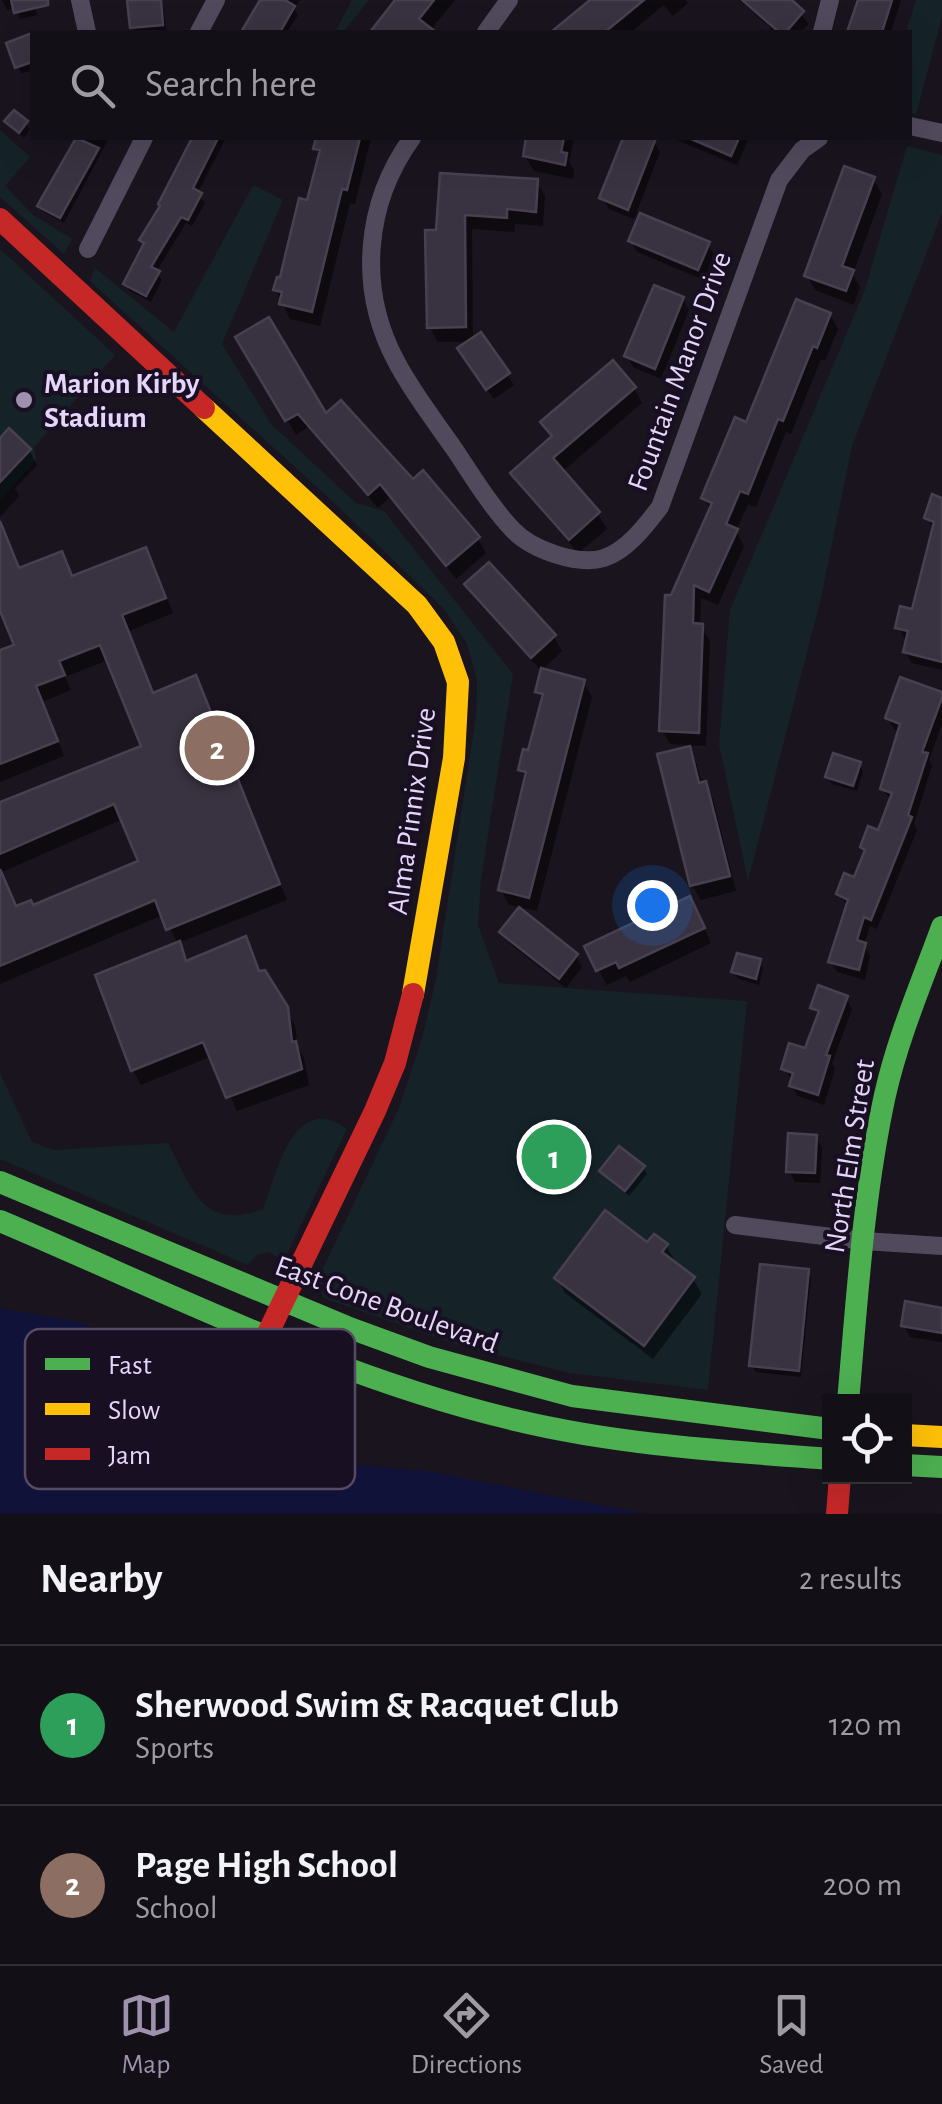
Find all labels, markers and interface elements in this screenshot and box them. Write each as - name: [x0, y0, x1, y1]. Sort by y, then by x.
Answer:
- search box: [30, 30, 912, 140]
- icon: search: [65, 58, 120, 113]
- text: Search here: [145, 66, 317, 104]
- street label: Fountain Manor Drive: [623, 248, 737, 495]
- place label: Marion Kirby Stadium: [44, 369, 200, 433]
- marker: Marion Kirby Stadium: [13, 389, 35, 411]
- street label: Alma Pinnix Drive: [383, 706, 441, 917]
- pin: 2: [184, 710, 250, 786]
- your location: [627, 880, 678, 931]
- street label: North Elm Street: [820, 1057, 880, 1255]
- pin: 1: [522, 1120, 586, 1194]
- street label: East Cone Boulevard: [271, 1251, 502, 1359]
- legend: [25, 1329, 355, 1489]
- text: Fast: [108, 1352, 152, 1380]
- map controls: [822, 1394, 912, 1484]
- button: locate: [822, 1394, 912, 1484]
- text: Slow: [108, 1397, 160, 1425]
- text: Jam: [108, 1442, 151, 1470]
- text: Nearby: [40, 1558, 163, 1600]
- text: 2 results: [799, 1563, 902, 1595]
- text: Sherwood Swim & Racquet Club: [135, 1687, 619, 1725]
- text: 1: [67, 1709, 78, 1741]
- text: 120 m: [829, 1709, 902, 1741]
- text: Sports: [135, 1732, 214, 1764]
- text: Page High School: [135, 1847, 398, 1885]
- text: 2: [65, 1869, 80, 1901]
- text: 200 m: [823, 1869, 902, 1901]
- text: School: [135, 1892, 218, 1924]
- tab: Map: [119, 1988, 174, 2082]
- tab: Directions: [411, 1988, 522, 2082]
- tab: Saved: [759, 1988, 823, 2082]

